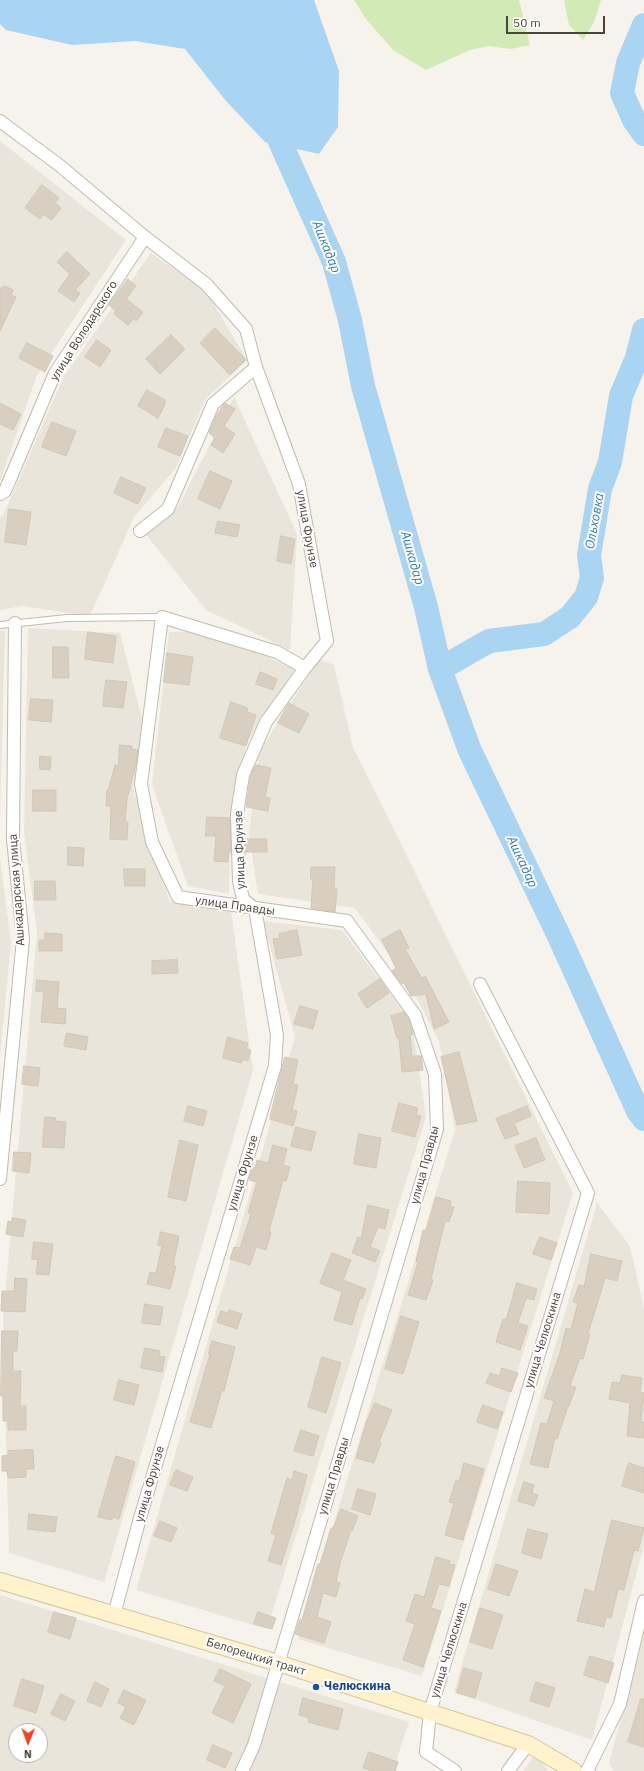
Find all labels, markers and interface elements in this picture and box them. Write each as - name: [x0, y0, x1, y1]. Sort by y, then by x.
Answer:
- scale bar: [508, 8, 607, 34]
- text: 50 m: [513, 15, 541, 30]
- water label: Ашкадар: [308, 219, 344, 275]
- street label: улица Володарского: [47, 278, 121, 384]
- street label: улица Фрунзе: [293, 489, 321, 569]
- water label: Ольховка: [582, 492, 608, 550]
- water label: Ашкадар: [397, 529, 427, 587]
- street label: улица Фрунзе: [231, 810, 249, 890]
- street label: Ашкадарская улица: [6, 833, 28, 947]
- water label: Ашкадар: [503, 834, 541, 890]
- street label: улица Правды: [194, 893, 276, 919]
- street label: улица Правды: [408, 1124, 442, 1206]
- street label: улица Фрунзе: [225, 1133, 261, 1213]
- street label: улица Челюскина: [522, 1290, 564, 1390]
- street label: улица Правды: [315, 1435, 353, 1517]
- street label: улица Фрунзе: [132, 1444, 168, 1524]
- street label: улица Челюскина: [428, 1600, 470, 1700]
- street label: Белорецкий тракт: [204, 1635, 308, 1679]
- place label: Челюскина: [324, 1680, 391, 1694]
- marker: Челюскина: [311, 1682, 321, 1692]
- north arrow: [8, 1723, 48, 1763]
- text: N: [24, 1747, 32, 1761]

